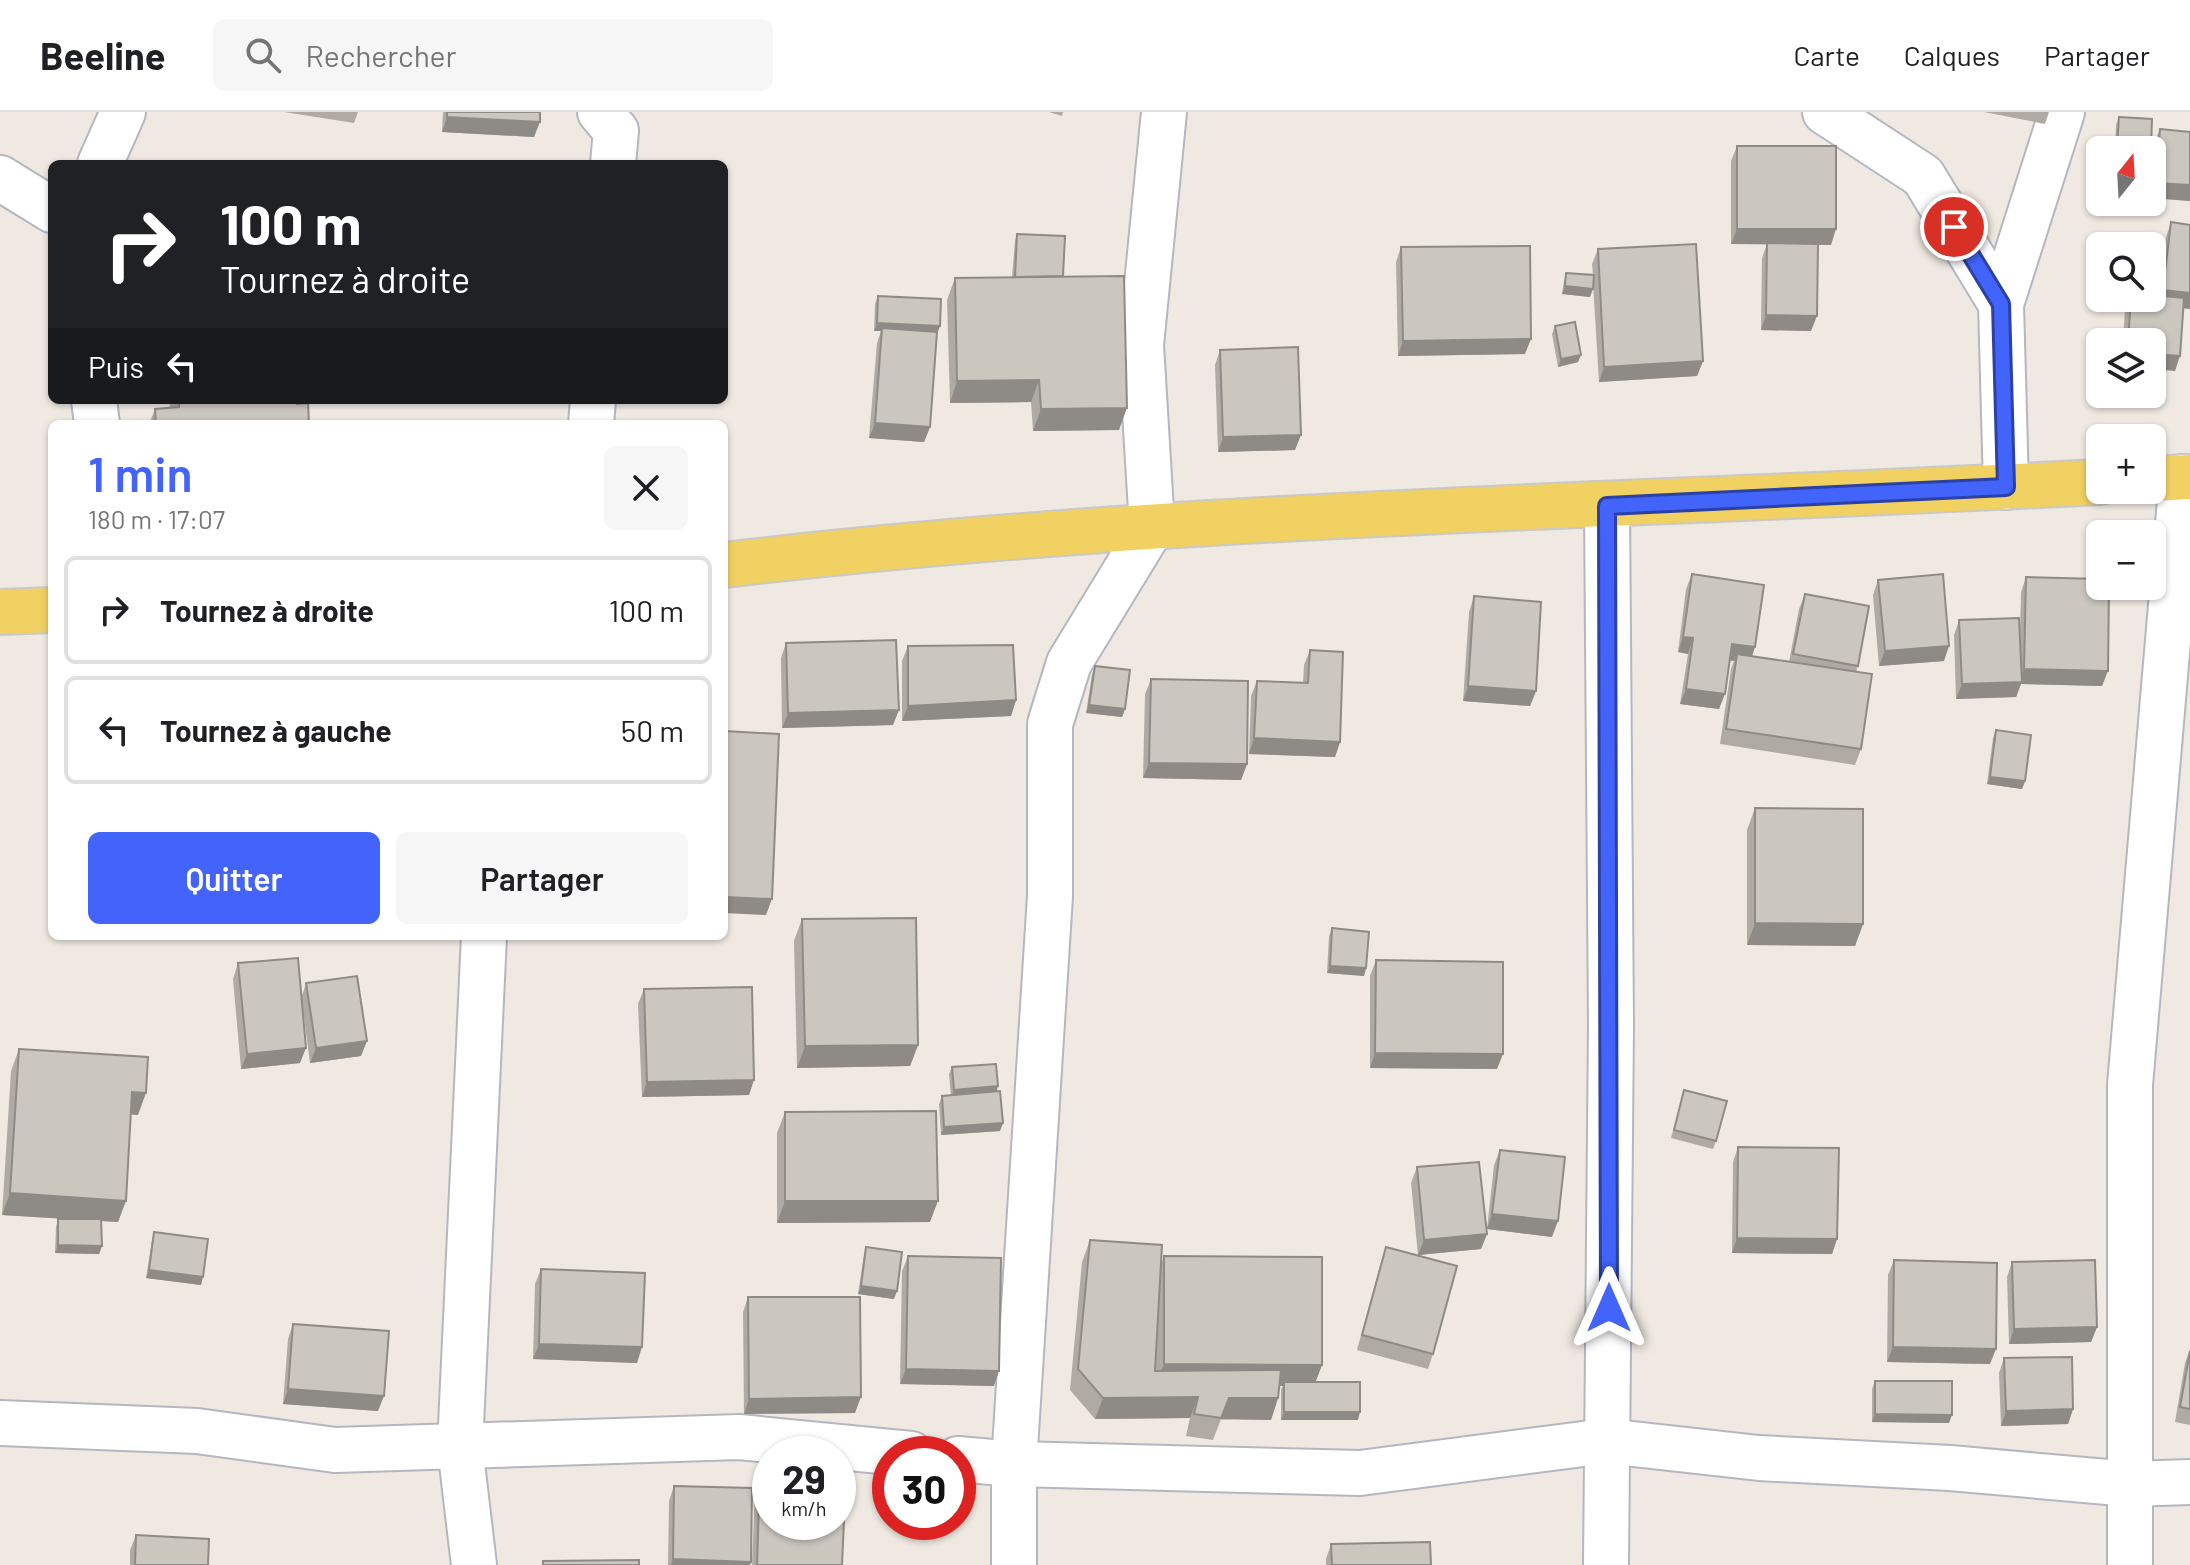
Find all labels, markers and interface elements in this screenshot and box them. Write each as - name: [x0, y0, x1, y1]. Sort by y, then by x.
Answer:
- search box: [213, 19, 773, 91]
- text: Beeline: [40, 32, 165, 78]
- icon: search: [241, 33, 285, 77]
- text: Rechercher: [305, 37, 457, 73]
- text: Carte: [1793, 38, 1860, 72]
- text: Calques: [1904, 38, 2000, 72]
- text: Partager: [2044, 38, 2150, 72]
- north arrow: [2086, 136, 2166, 216]
- map controls: [2086, 136, 2166, 600]
- text: 100 m: [220, 189, 362, 256]
- icon: right: [88, 192, 192, 296]
- pin: [1920, 193, 1988, 261]
- icon: arrive: [1932, 205, 1976, 249]
- button: search: [2086, 232, 2166, 312]
- text: Tournez à droite: [220, 257, 470, 300]
- button: layers: [2086, 328, 2166, 408]
- icon: left: [160, 344, 204, 388]
- text: Puis: [88, 348, 144, 384]
- button: +: [2086, 424, 2166, 504]
- text: 1 min: [88, 444, 193, 502]
- button: close: [604, 446, 688, 530]
- text: 180 m · 17:07: [88, 503, 225, 534]
- button: −: [2086, 520, 2166, 600]
- icon: right: [92, 588, 136, 632]
- text: Tournez à droite: [160, 592, 374, 628]
- text: 100 m: [609, 592, 684, 628]
- icon: left: [92, 708, 136, 752]
- text: Tournez à gauche: [160, 712, 392, 748]
- text: 50 m: [621, 712, 684, 748]
- button: Quitter: [88, 832, 380, 924]
- button: Partager: [396, 832, 688, 924]
- position arrow: [1567, 1266, 1651, 1350]
- speed limit sign: 30: [872, 1436, 976, 1540]
- text: 29: [782, 1454, 826, 1502]
- text: km/h: [781, 1496, 827, 1520]

